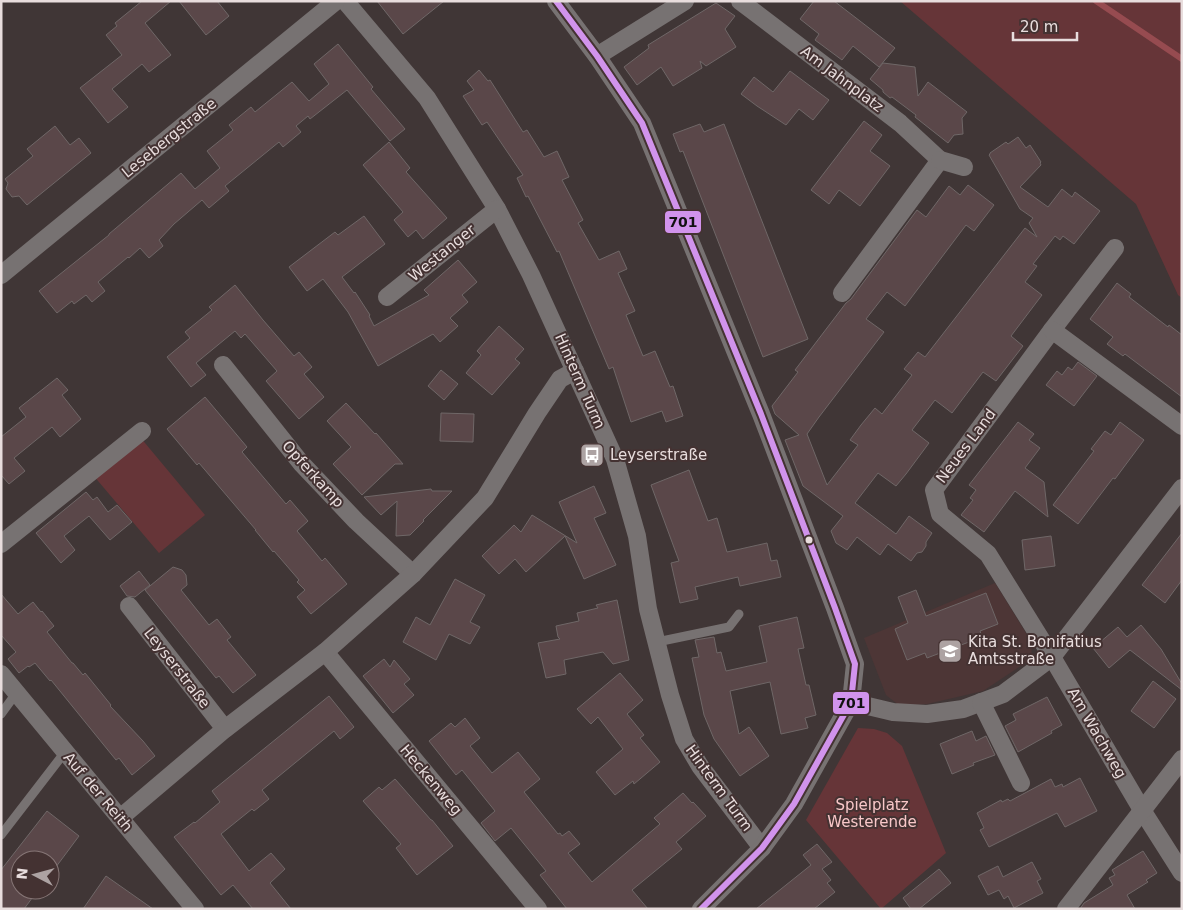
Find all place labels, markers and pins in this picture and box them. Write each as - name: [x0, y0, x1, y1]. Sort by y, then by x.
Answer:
- bus stop icon: Leyserstraße: [579, 442, 605, 468]
- place label: Leyserstraße: [610, 446, 707, 464]
- unlabelled marker: [804, 535, 814, 545]
- place label: Kita St. Bonifatius Amtsstraße: [968, 633, 1102, 668]
- school or university icon: Kita St. Bonifatius Amtsstraße: [937, 638, 963, 664]

